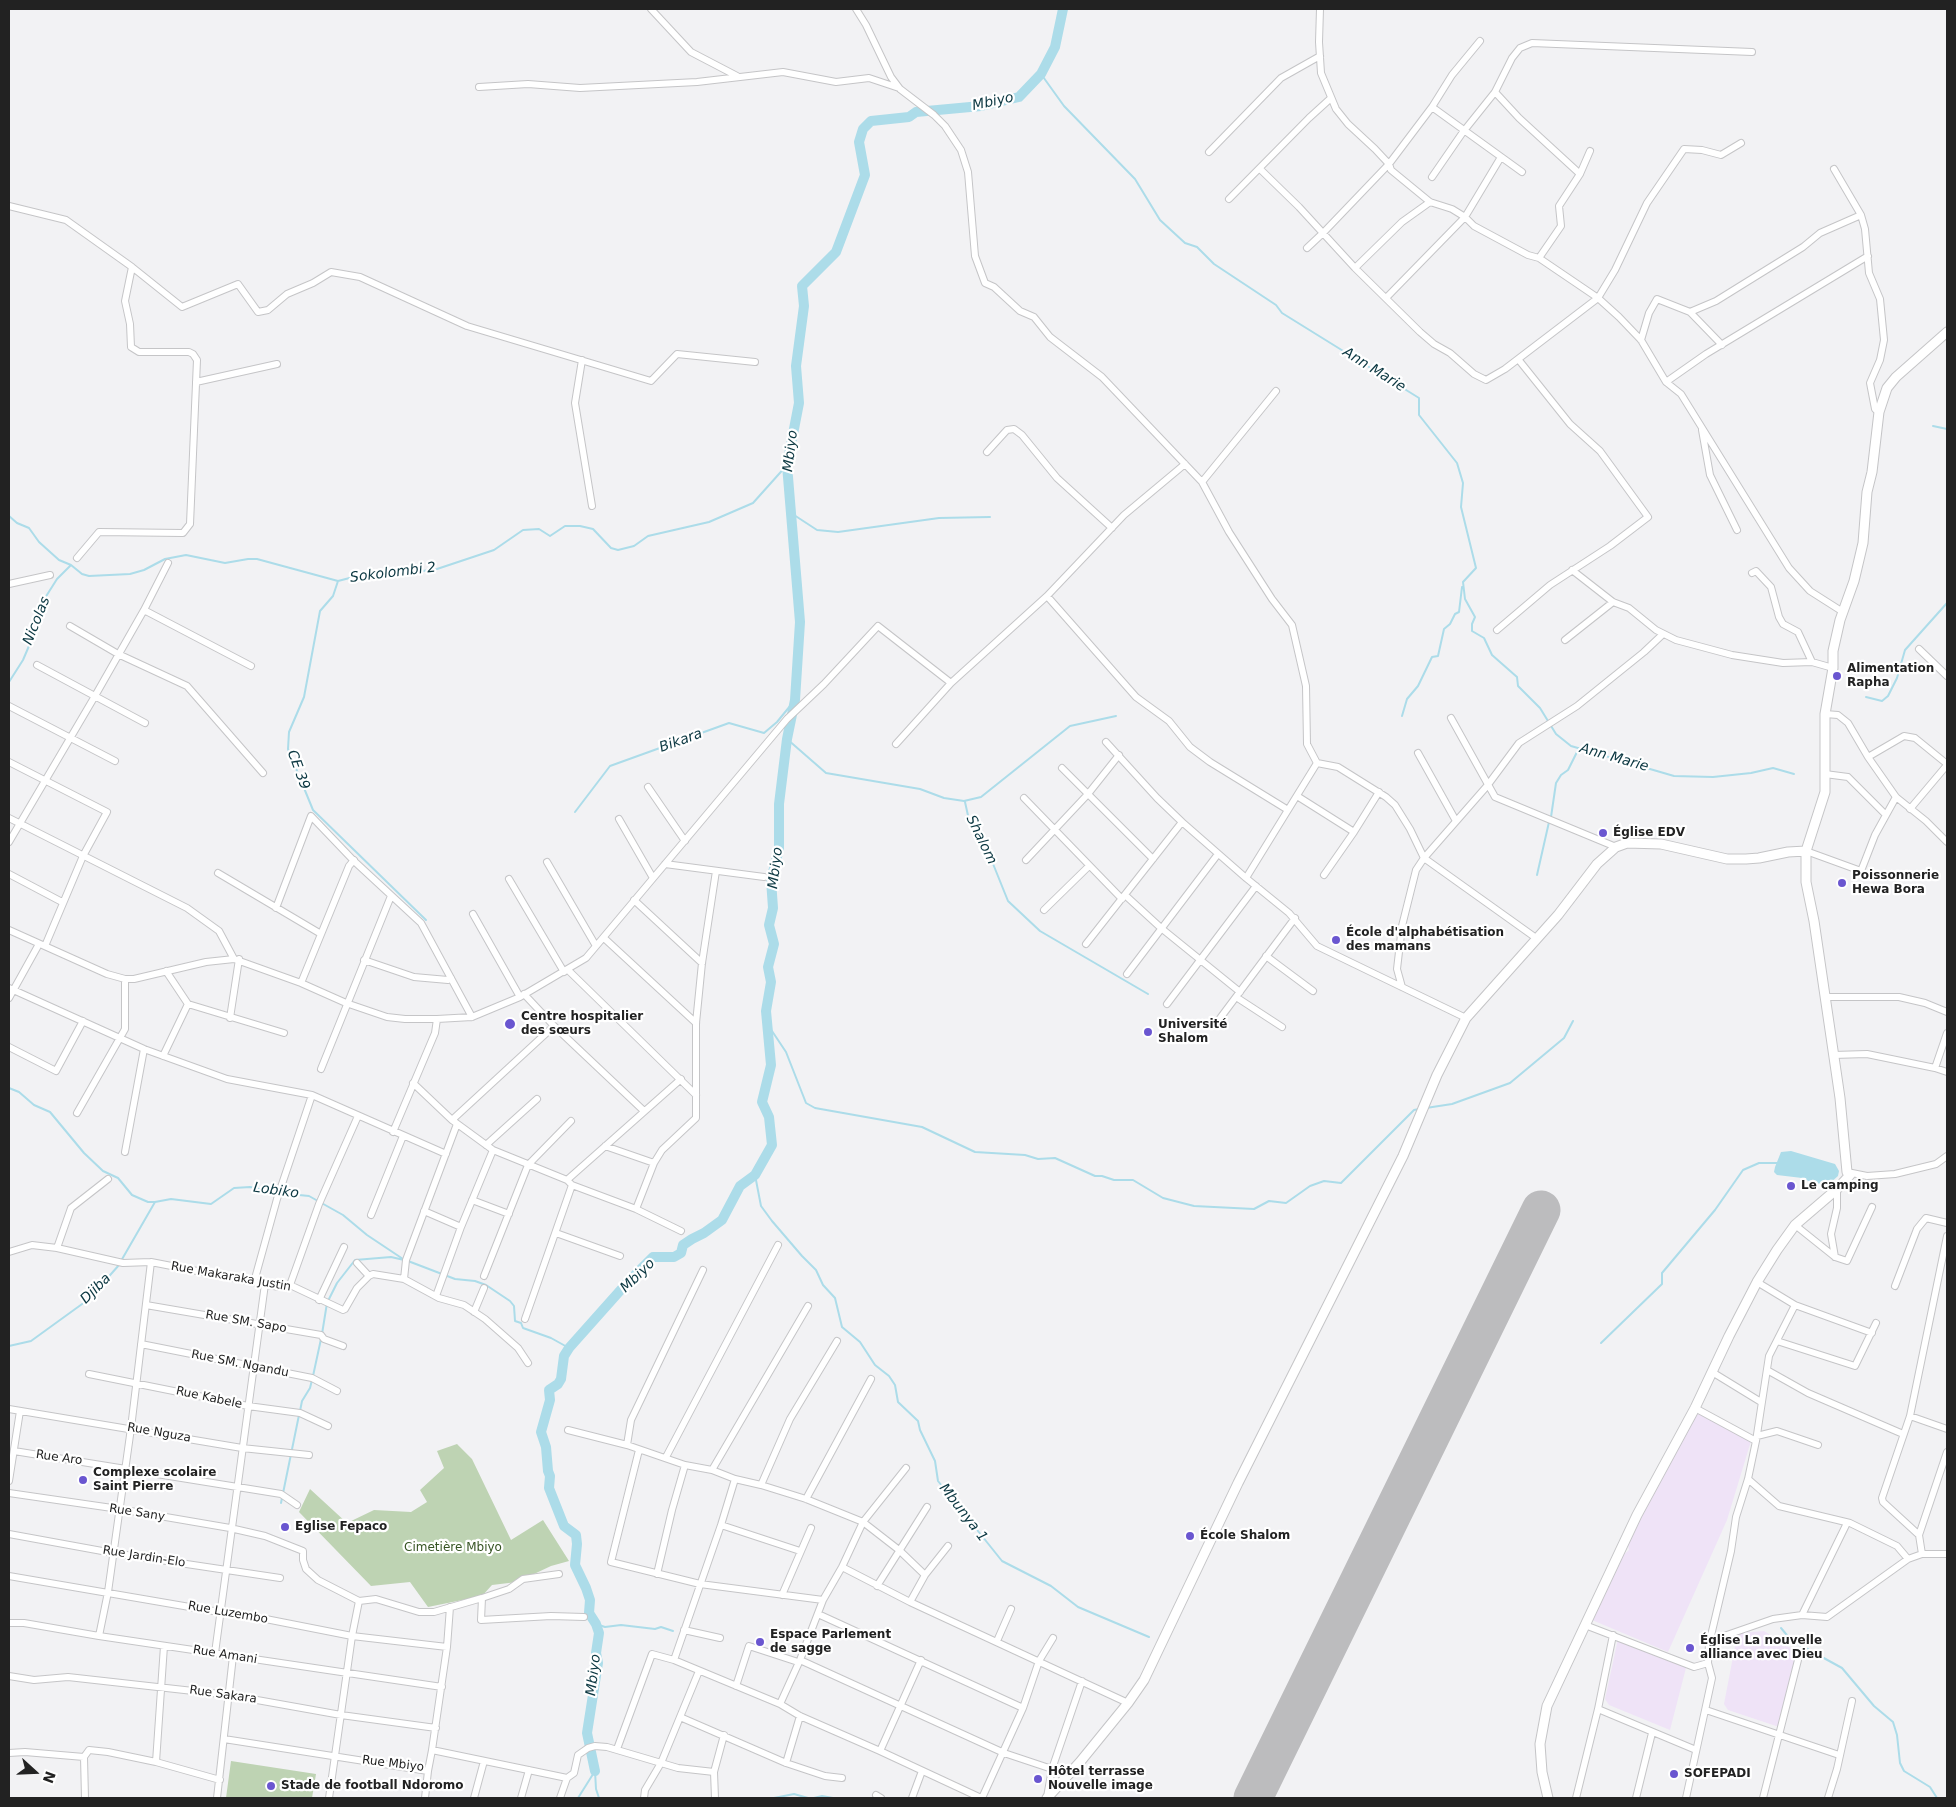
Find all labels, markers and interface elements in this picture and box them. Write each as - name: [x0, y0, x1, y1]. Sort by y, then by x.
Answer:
- water label: Mbiyo: [971, 89, 1015, 115]
- water label: Ann Marie: [1340, 344, 1408, 396]
- water label: Mbiyo: [780, 429, 802, 473]
- water label: Sokolombi 2: [349, 559, 437, 587]
- water label: Nicolas: [20, 594, 54, 648]
- place label: Alimentation Rapha: [1847, 662, 1934, 690]
- marker: Alimentation Rapha: [1831, 670, 1843, 682]
- water label: Bikara: [657, 725, 705, 757]
- water label: Ann Marie: [1578, 740, 1650, 776]
- water label: CE 39: [283, 748, 313, 792]
- water label: Shalom: [962, 813, 1000, 867]
- place label: Église EDV: [1613, 826, 1685, 840]
- marker: Église EDV: [1597, 827, 1609, 839]
- water label: Mbiyo: [765, 846, 787, 890]
- place label: Poissonnerie Hewa Bora: [1852, 869, 1939, 897]
- marker: Poissonnerie Hewa Bora: [1836, 877, 1848, 889]
- place label: École d'alphabétisation des mamans: [1346, 926, 1504, 954]
- marker: École d'alphabétisation des mamans: [1330, 934, 1342, 946]
- place label: Centre hospitalier des sœurs: [521, 1010, 643, 1038]
- marker: Centre hospitalier des sœurs: [503, 1017, 517, 1031]
- place label: Université Shalom: [1158, 1018, 1227, 1046]
- marker: Université Shalom: [1142, 1026, 1154, 1038]
- water label: Lobiko: [252, 1179, 300, 1203]
- place label: Le camping: [1801, 1179, 1879, 1193]
- marker: Le camping: [1785, 1180, 1797, 1192]
- water label: Mbiyo: [617, 1255, 659, 1297]
- street label: Rue Makaraka Justin: [170, 1259, 292, 1295]
- water label: Djiba: [77, 1270, 115, 1308]
- street label: Rue SM. Sapo: [204, 1308, 288, 1336]
- street label: Rue SM. Ngandu: [190, 1347, 290, 1381]
- street label: Rue Kabele: [175, 1384, 243, 1412]
- street label: Rue Nguza: [126, 1420, 192, 1446]
- street label: Rue Aro: [35, 1448, 83, 1468]
- place label: Complexe scolaire Saint Pierre: [93, 1466, 216, 1494]
- marker: Complexe scolaire Saint Pierre: [77, 1474, 89, 1486]
- water label: Mbunya 1: [935, 1481, 991, 1545]
- street label: Rue Sany: [108, 1501, 166, 1525]
- place label: Eglise Fepaco: [295, 1520, 387, 1534]
- marker: Eglise Fepaco: [279, 1521, 291, 1533]
- place label: École Shalom: [1200, 1529, 1290, 1543]
- marker: École Shalom: [1184, 1530, 1196, 1542]
- park label: Cimetière Mbiyo: [404, 1541, 502, 1555]
- street label: Rue Jardin-Elo: [102, 1543, 186, 1571]
- street label: Rue Luzembo: [187, 1599, 269, 1627]
- place label: Espace Parlement de sagge: [770, 1628, 891, 1656]
- place label: Église La nouvelle alliance avec Dieu: [1700, 1634, 1823, 1662]
- marker: Espace Parlement de sagge: [754, 1636, 766, 1648]
- marker: Église La nouvelle alliance avec Dieu: [1684, 1642, 1696, 1654]
- street label: Rue Amani: [192, 1643, 258, 1667]
- water label: Mbiyo: [583, 1653, 605, 1697]
- street label: Rue Sakara: [188, 1683, 258, 1707]
- north arrow: [10, 1747, 60, 1797]
- street label: Rue Mbiyo: [361, 1753, 425, 1775]
- place label: Hôtel terrasse Nouvelle image: [1048, 1765, 1153, 1793]
- place label: SOFEPADI: [1684, 1767, 1751, 1781]
- marker: SOFEPADI: [1668, 1768, 1680, 1780]
- text: N: [40, 1769, 59, 1785]
- marker: Hôtel terrasse Nouvelle image: [1032, 1773, 1044, 1785]
- place label: Stade de football Ndoromo: [281, 1779, 464, 1793]
- marker: Stade de football Ndoromo: [265, 1780, 277, 1792]

